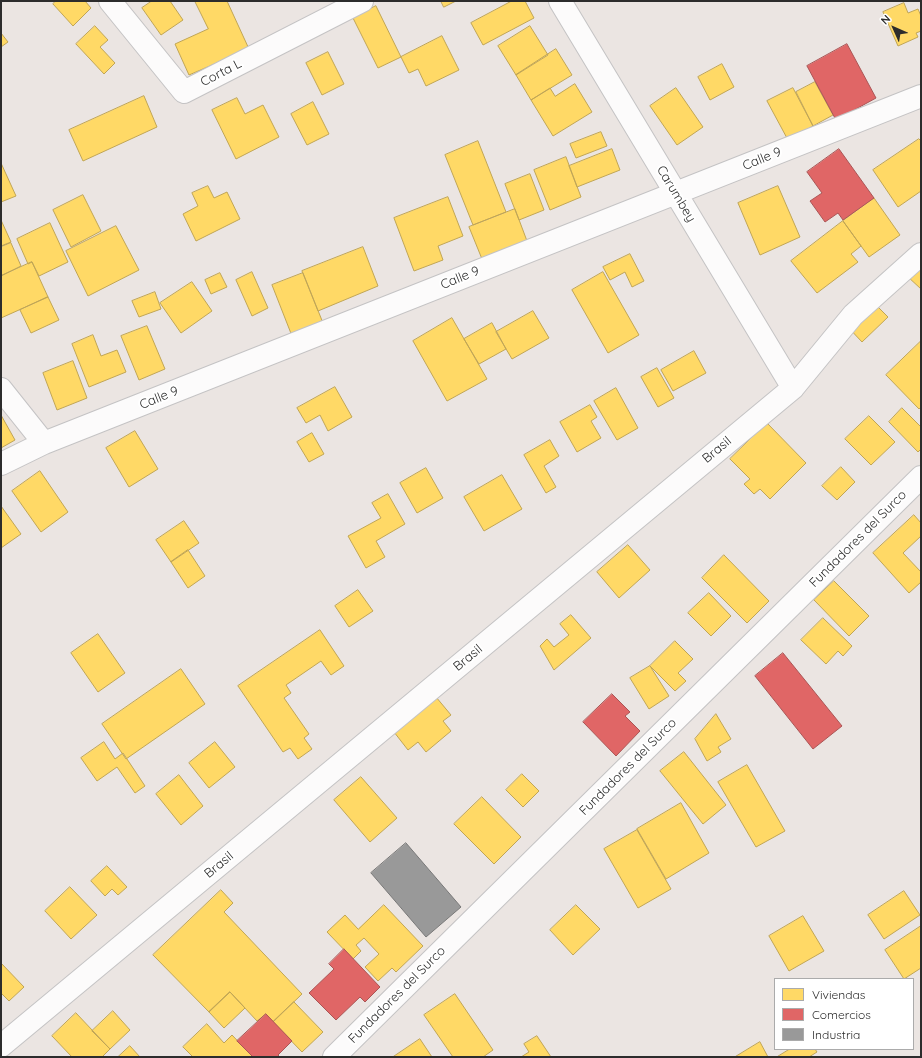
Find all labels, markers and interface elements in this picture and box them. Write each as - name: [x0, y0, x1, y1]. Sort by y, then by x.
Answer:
- north arrow: [874, 8, 914, 48]
- text: N: [878, 12, 893, 27]
- street label: Corta L: [198, 56, 244, 90]
- street label: Calle 9: [740, 144, 784, 174]
- street label: Carumbey: [653, 163, 699, 225]
- street label: Calle 9: [438, 263, 482, 293]
- street label: Calle 9: [137, 383, 181, 413]
- street label: Brasil: [699, 433, 735, 467]
- street label: Fundadores del Surco: [806, 487, 910, 591]
- street label: Brasil: [450, 641, 486, 675]
- street label: Fundadores del Surco: [576, 715, 680, 819]
- street label: Brasil: [201, 848, 237, 882]
- street label: Fundadores del Surco: [345, 943, 449, 1047]
- legend: [774, 978, 914, 1050]
- text: Viviendas: [812, 987, 865, 1002]
- text: Comercios: [812, 1007, 871, 1022]
- text: Industria: [812, 1027, 860, 1042]

